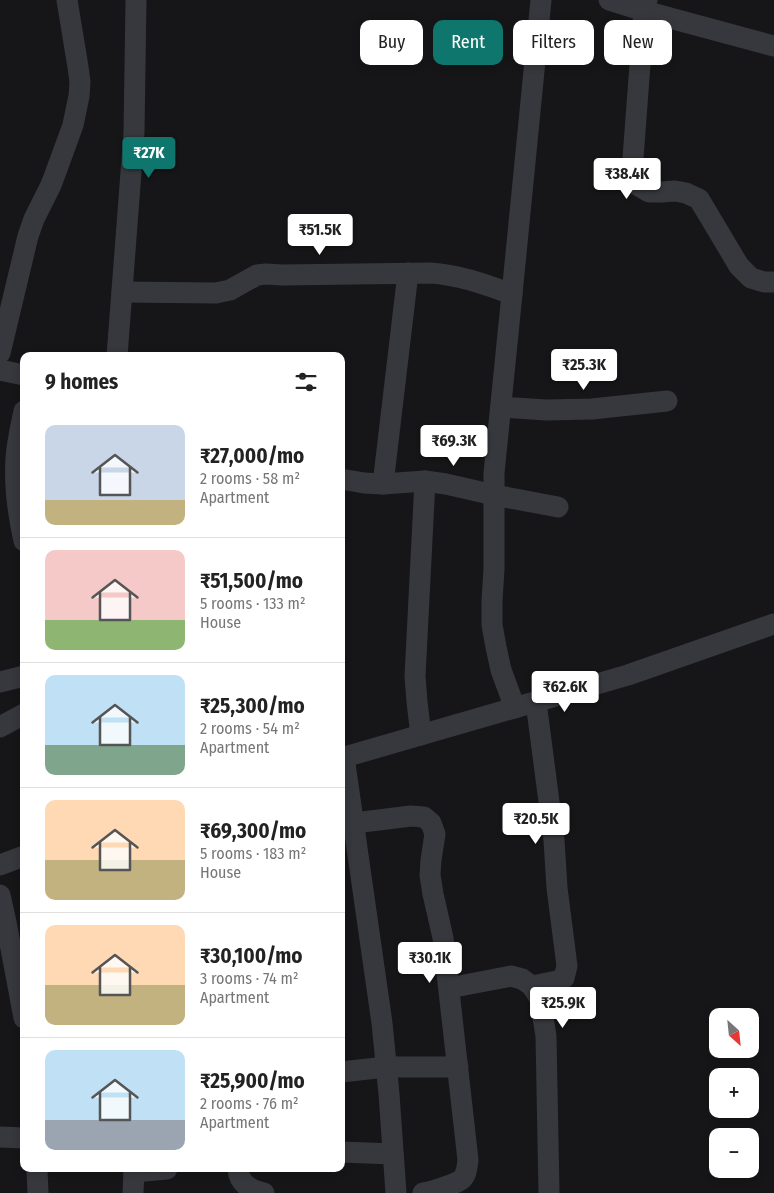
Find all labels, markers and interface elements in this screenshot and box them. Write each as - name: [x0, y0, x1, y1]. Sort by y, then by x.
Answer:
- chip: Buy: [360, 20, 423, 65]
- chip: Rent: [433, 20, 503, 65]
- chip: Filters: [513, 20, 594, 65]
- chip: New: [604, 20, 672, 65]
- pin: ₹27K: [119, 136, 179, 179]
- text: ₹27K: [133, 143, 165, 162]
- pin: ₹38.4K: [586, 158, 668, 200]
- text: ₹38.4K: [605, 164, 649, 183]
- pin: ₹51.5K: [279, 214, 361, 256]
- text: ₹51.5K: [299, 220, 341, 239]
- pin: ₹25.3K: [543, 348, 625, 391]
- text: ₹25.3K: [562, 355, 606, 374]
- icon: filters: [292, 368, 320, 396]
- text: 9 homes: [45, 369, 118, 395]
- pin: ₹69.3K: [413, 424, 495, 467]
- text: ₹69.3K: [431, 431, 477, 450]
- text: ₹27,000/mo: [200, 443, 304, 469]
- icon: home: [85, 445, 145, 505]
- text: 2 rooms · 58 m²: [200, 469, 300, 488]
- text: Apartment: [200, 488, 269, 507]
- text: ₹51,500/mo: [200, 568, 303, 594]
- icon: home: [85, 570, 145, 630]
- text: 5 rooms · 133 m²: [200, 594, 306, 613]
- text: House: [200, 613, 241, 632]
- pin: ₹62.6K: [524, 670, 606, 713]
- text: ₹62.6K: [543, 677, 587, 696]
- text: ₹25,300/mo: [200, 693, 305, 719]
- icon: home: [85, 695, 145, 755]
- text: 2 rooms · 54 m²: [200, 719, 300, 738]
- text: Apartment: [200, 738, 269, 757]
- pin: ₹20.5K: [495, 802, 577, 845]
- text: ₹20.5K: [514, 809, 558, 828]
- text: ₹69,300/mo: [200, 818, 306, 844]
- icon: home: [85, 820, 145, 880]
- text: 5 rooms · 183 m²: [200, 844, 306, 863]
- text: House: [200, 863, 241, 882]
- pin: ₹30.1K: [389, 942, 471, 984]
- text: ₹30,100/mo: [200, 943, 303, 969]
- icon: home: [85, 945, 145, 1005]
- text: ₹30.1K: [409, 948, 451, 967]
- text: 3 rooms · 74 m²: [200, 969, 298, 988]
- pin: ₹25.9K: [522, 986, 604, 1029]
- text: Apartment: [200, 988, 269, 1007]
- text: ₹25.9K: [541, 993, 585, 1012]
- north arrow: [709, 1008, 759, 1058]
- map controls: [709, 1008, 759, 1178]
- text: ₹25,900/mo: [200, 1068, 305, 1094]
- button: +: [709, 1068, 759, 1118]
- icon: home: [85, 1070, 145, 1130]
- text: 2 rooms · 76 m²: [200, 1094, 299, 1113]
- text: Apartment: [200, 1113, 269, 1132]
- button: −: [709, 1128, 759, 1178]

